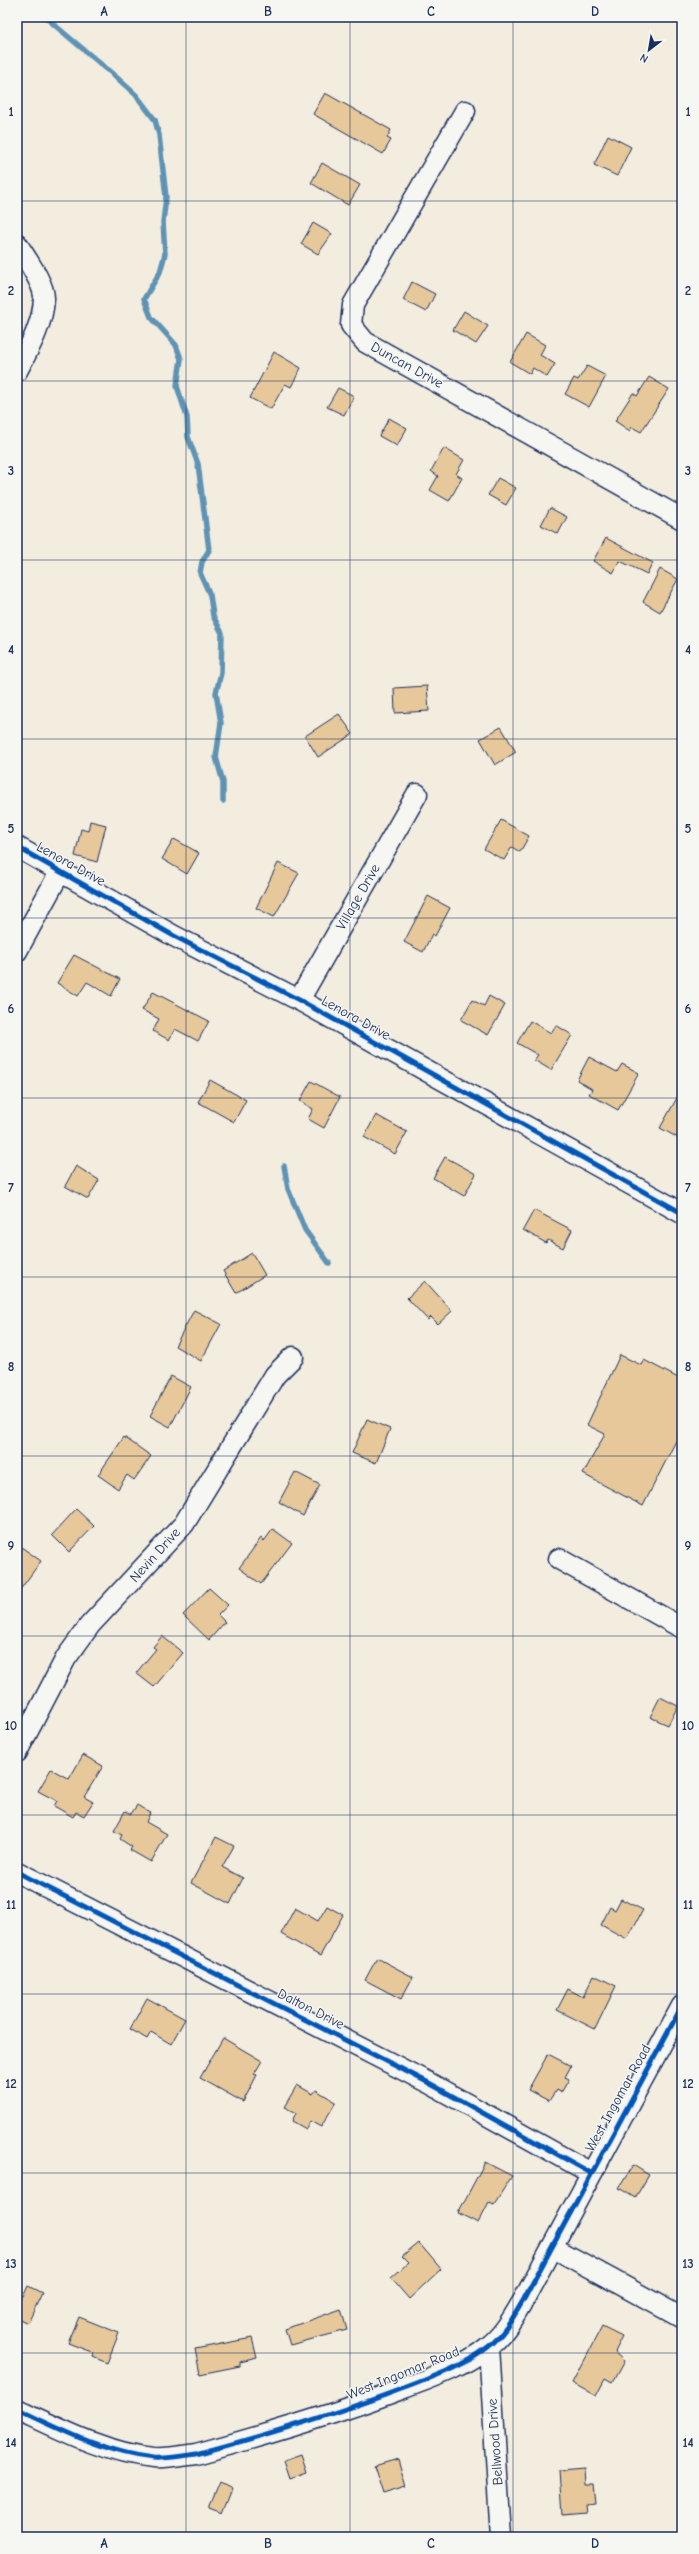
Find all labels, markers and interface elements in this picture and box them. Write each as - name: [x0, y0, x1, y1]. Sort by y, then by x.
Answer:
- text: A: [100, 4, 108, 19]
- text: B: [264, 4, 272, 19]
- text: C: [427, 4, 435, 19]
- text: D: [591, 4, 599, 19]
- north arrow: [629, 30, 669, 70]
- text: N: [638, 51, 651, 66]
- text: 1: [8, 104, 14, 119]
- text: 1: [685, 104, 691, 119]
- text: 2: [8, 283, 14, 298]
- text: 2: [685, 283, 691, 298]
- street label: Duncan Drive: [368, 338, 446, 392]
- text: 3: [8, 463, 14, 478]
- text: 3: [685, 463, 691, 478]
- text: 4: [8, 642, 14, 657]
- text: 4: [685, 642, 691, 657]
- text: 5: [8, 821, 15, 836]
- text: 5: [685, 821, 692, 836]
- street label: Lenora Drive: [34, 838, 108, 890]
- street label: Village Drive: [332, 861, 384, 933]
- street label: Lenora Drive: [319, 992, 393, 1044]
- text: 6: [8, 1001, 15, 1016]
- text: 6: [685, 1001, 692, 1016]
- text: 7: [8, 1180, 14, 1195]
- text: 7: [685, 1180, 691, 1195]
- text: 8: [8, 1359, 14, 1374]
- text: 8: [685, 1359, 691, 1374]
- street label: Nevin Drive: [126, 1524, 184, 1586]
- text: 9: [8, 1538, 15, 1553]
- text: 9: [685, 1538, 692, 1553]
- text: 10: [5, 1718, 17, 1733]
- text: 10: [682, 1718, 694, 1733]
- text: 11: [6, 1897, 16, 1912]
- text: 11: [683, 1897, 693, 1912]
- street label: Dalton Drive: [275, 1985, 347, 2033]
- street label: West Ingomar Road: [581, 2041, 655, 2155]
- text: 12: [5, 2076, 17, 2091]
- text: 12: [682, 2076, 694, 2091]
- text: 13: [5, 2256, 17, 2271]
- text: 13: [682, 2256, 694, 2271]
- street label: West Ingomar Road: [344, 2343, 462, 2403]
- street label: Bellwood Drive: [483, 2398, 507, 2486]
- text: 14: [5, 2435, 17, 2450]
- text: 14: [682, 2435, 694, 2450]
- text: A: [100, 2536, 108, 2551]
- text: B: [264, 2536, 272, 2551]
- text: C: [427, 2536, 435, 2551]
- text: D: [591, 2536, 599, 2551]

